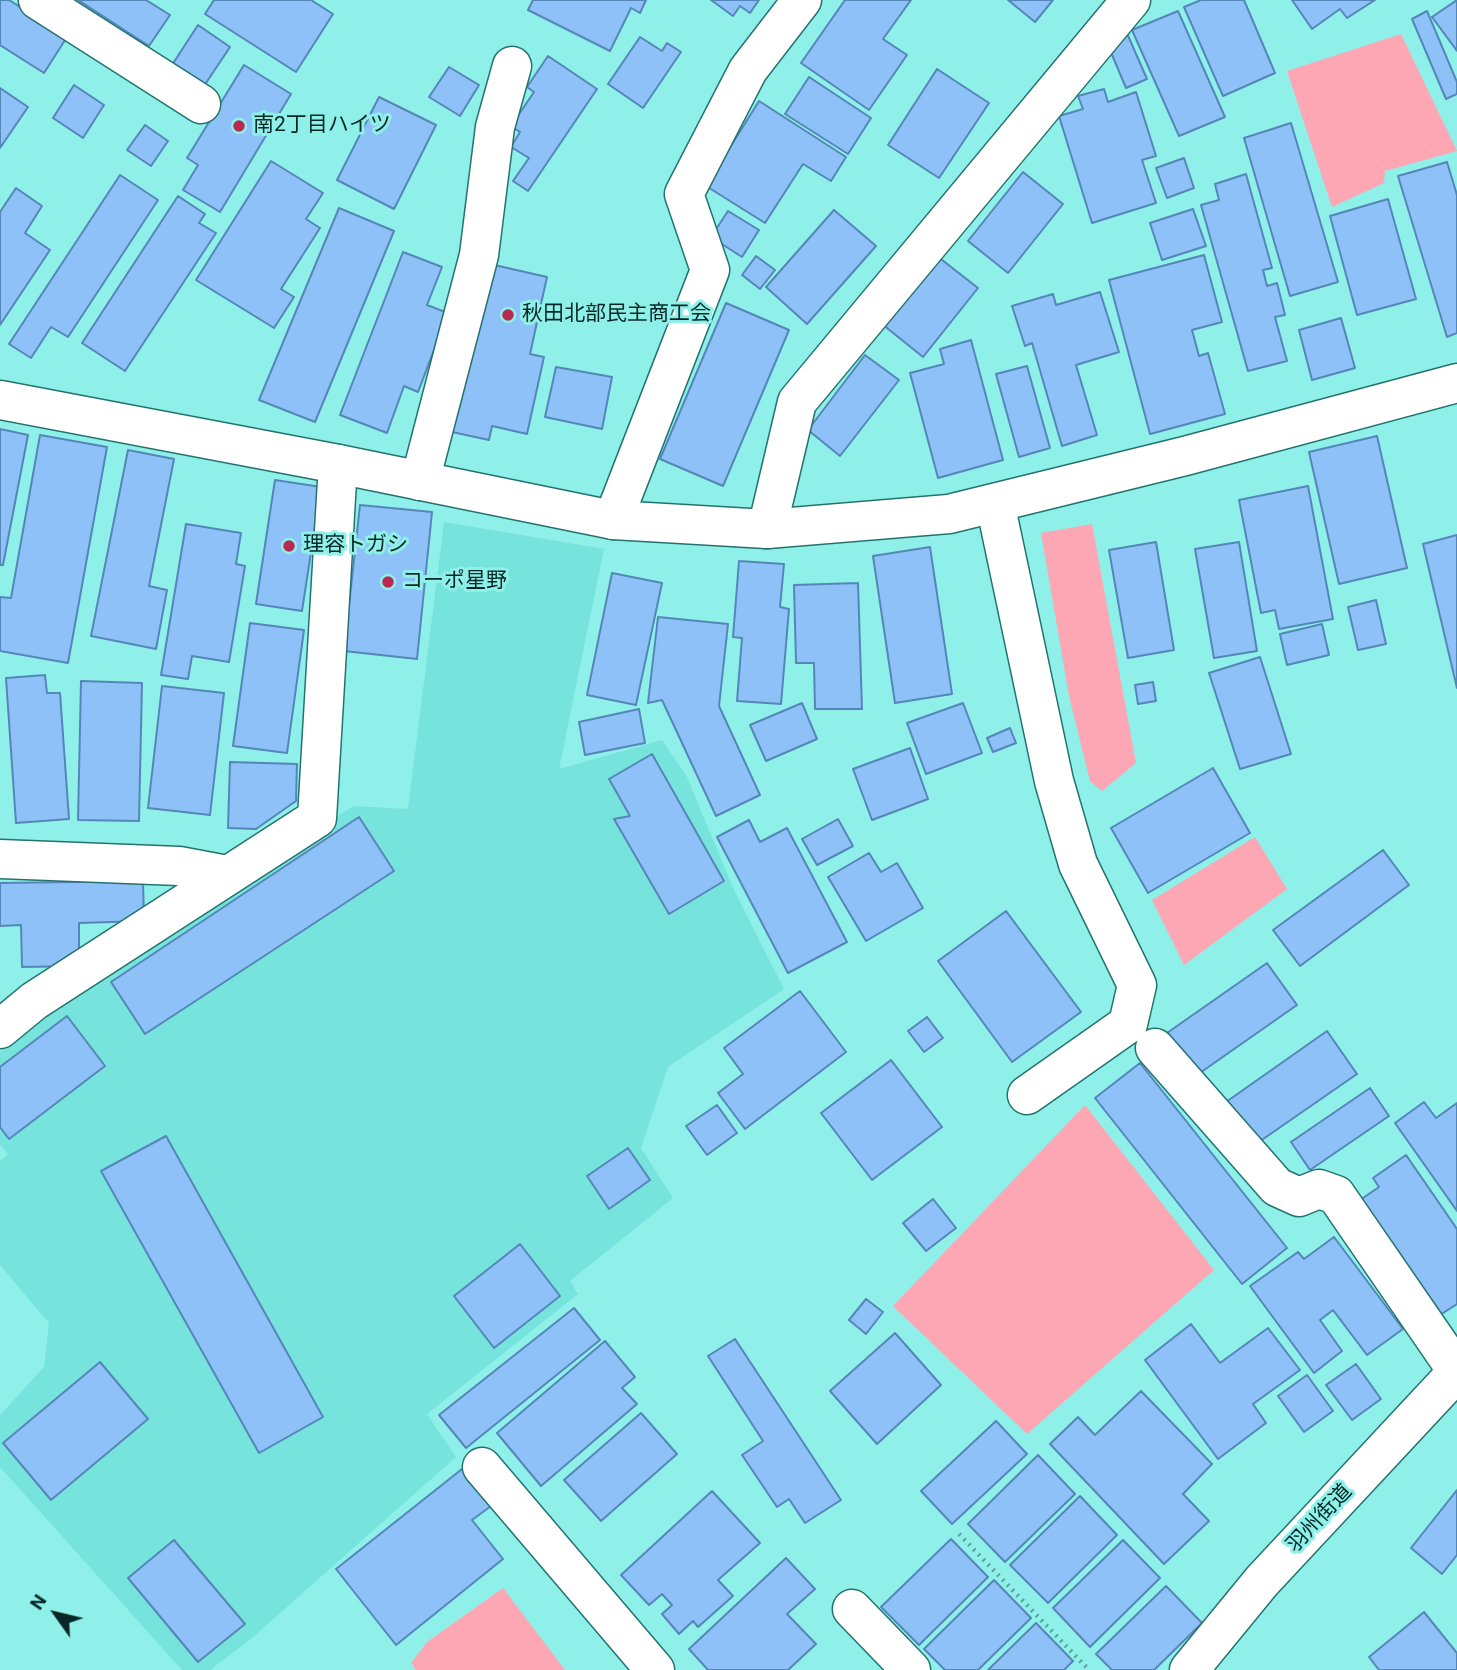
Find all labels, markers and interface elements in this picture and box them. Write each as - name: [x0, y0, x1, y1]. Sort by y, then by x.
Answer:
- place label: 南2丁目ハイツ: [253, 113, 391, 139]
- marker: 南2丁目ハイツ: [231, 118, 247, 134]
- place label: 秋田北部民主商工会: [522, 302, 711, 328]
- marker: 秋田北部民主商工会: [500, 307, 516, 323]
- place label: 理容トガシ: [303, 533, 408, 559]
- marker: 理容トガシ: [281, 538, 297, 554]
- place label: コーポ星野: [402, 569, 507, 595]
- marker: コーポ星野: [380, 574, 396, 590]
- street label: 羽州街道: [1282, 1480, 1358, 1558]
- north arrow: [21, 1579, 91, 1649]
- text: N: [25, 1590, 51, 1614]

